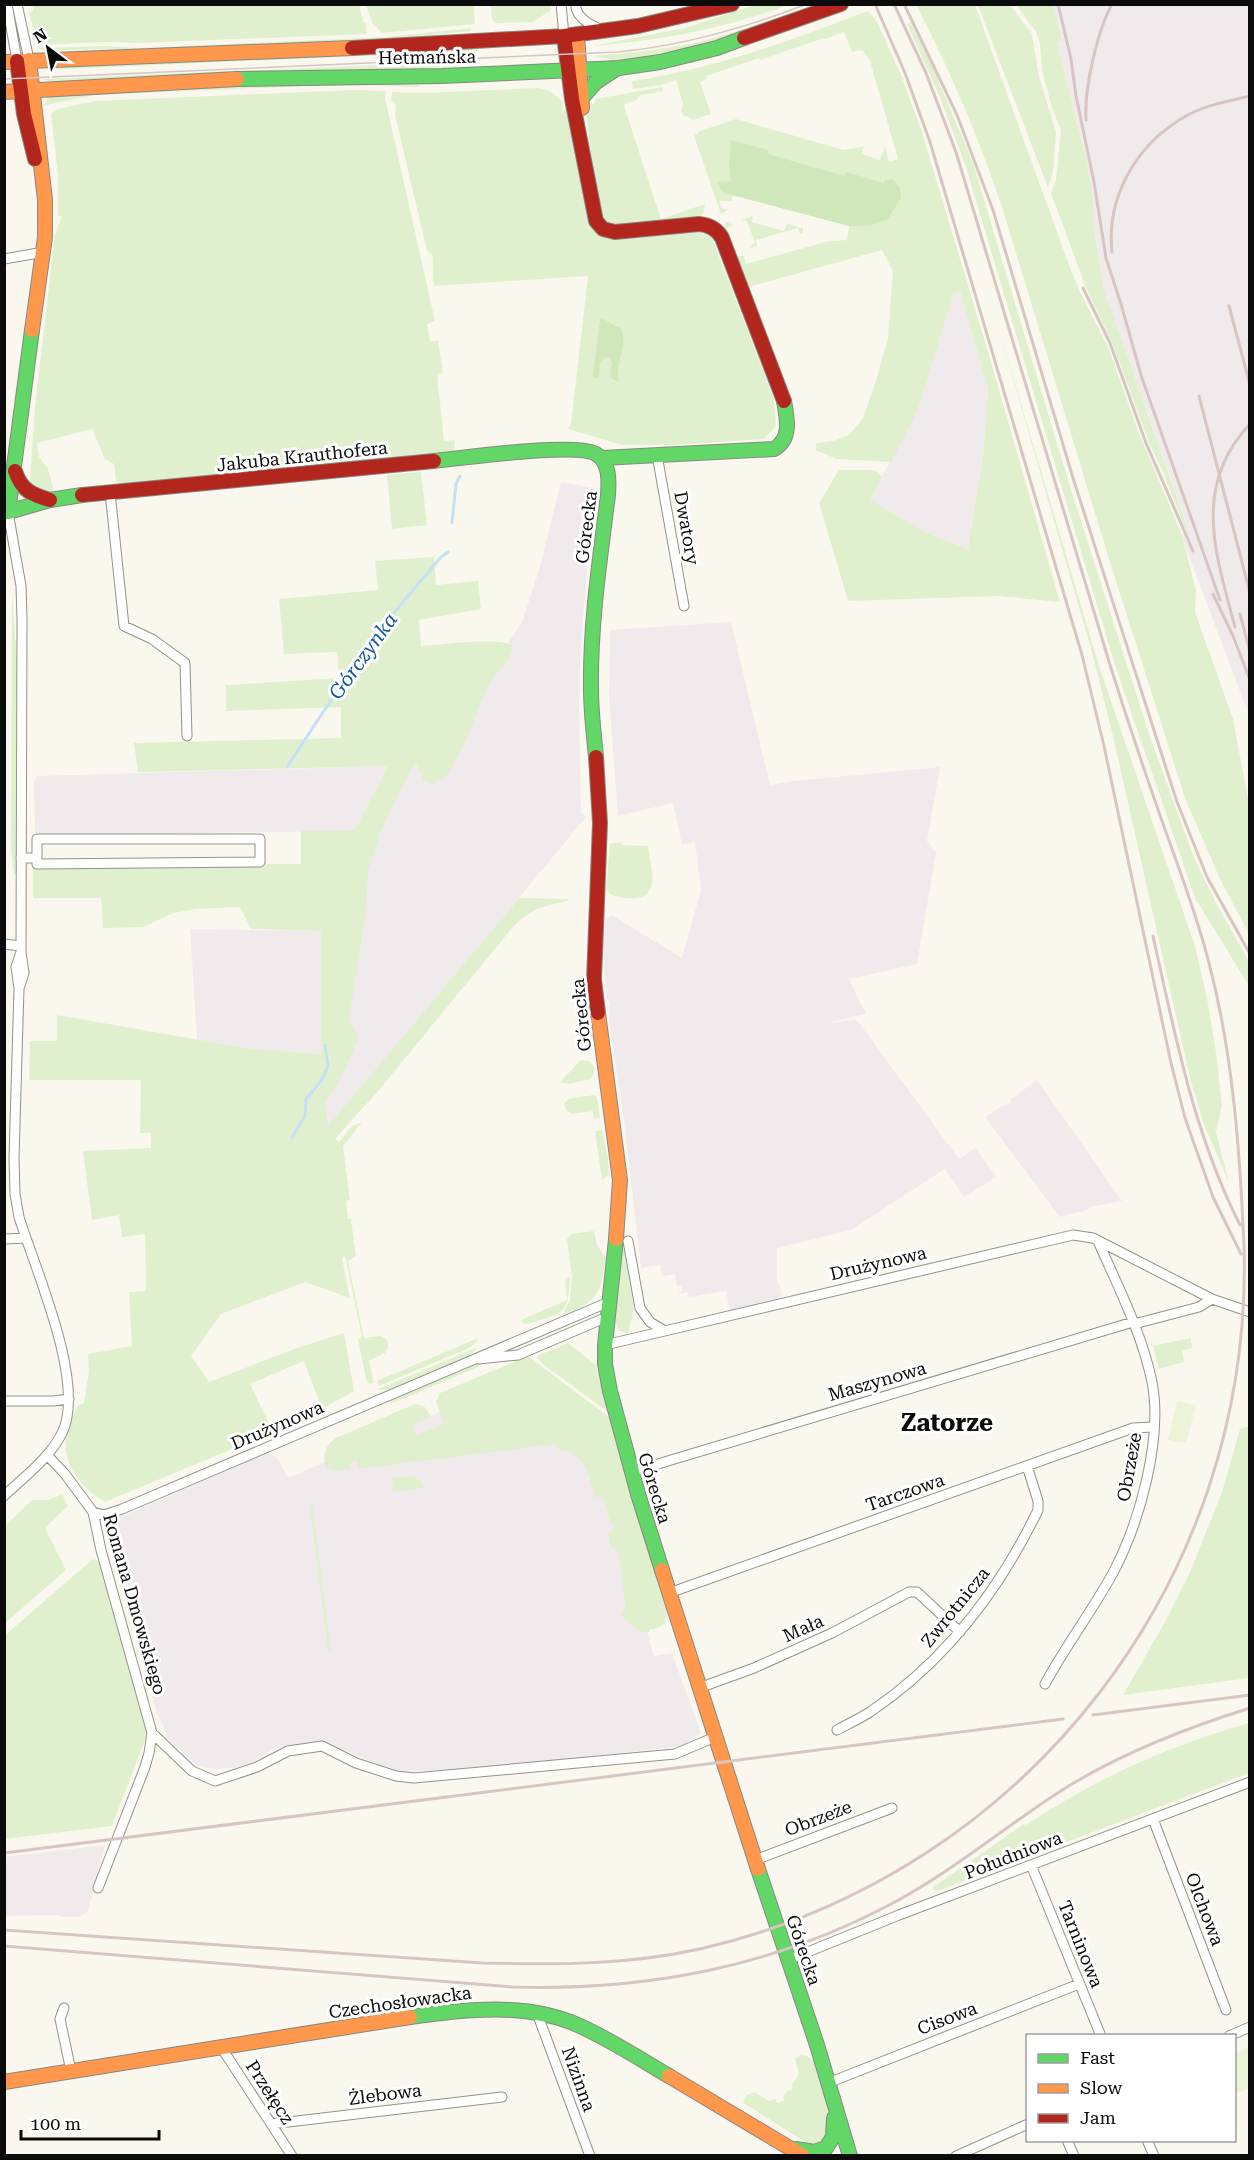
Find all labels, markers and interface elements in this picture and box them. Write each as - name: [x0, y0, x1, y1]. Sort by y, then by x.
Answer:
- north arrow: [18, 18, 78, 78]
- text: N: [30, 24, 51, 47]
- street label: Hetmańska: [378, 46, 477, 68]
- street label: Jakuba Krauthofera: [215, 437, 389, 475]
- street label: Górecka: [571, 489, 601, 565]
- street label: Dwatory: [670, 490, 704, 567]
- water label: Górczynka: [324, 608, 402, 704]
- street label: Górecka: [567, 977, 595, 1053]
- street label: Drużynowa: [828, 1242, 929, 1284]
- street label: Maszynowa: [826, 1357, 929, 1405]
- street label: Drużynowa: [228, 1396, 327, 1454]
- district label: Zatorze: [901, 1409, 993, 1437]
- street label: Obrzeże: [1113, 1431, 1145, 1503]
- street label: Górecka: [634, 1450, 676, 1526]
- street label: Tarczowa: [863, 1469, 947, 1515]
- street label: Romana Dmowskiego: [99, 1511, 171, 1697]
- street label: Zwrotnicza: [916, 1563, 994, 1651]
- street label: Mała: [779, 1610, 827, 1646]
- street label: Obrzeże: [782, 1796, 854, 1840]
- street label: Południowa: [961, 1827, 1065, 1883]
- street label: Olchowa: [1181, 1869, 1229, 1949]
- street label: Tarninowa: [1054, 1897, 1108, 1991]
- street label: Górecka: [782, 1912, 826, 1988]
- street label: Czechosłowacka: [327, 1982, 473, 2022]
- street label: Cisowa: [914, 1997, 980, 2039]
- legend: [1026, 2034, 1236, 2142]
- street label: Nizinna: [558, 2044, 600, 2114]
- text: Fast: [1080, 2047, 1115, 2068]
- street label: Przełęcz: [242, 2056, 299, 2128]
- text: Slow: [1080, 2077, 1122, 2098]
- street label: Żlebowa: [347, 2079, 423, 2109]
- scale bar: [21, 2103, 159, 2141]
- text: Jam: [1080, 2107, 1116, 2128]
- text: 100 m: [30, 2113, 81, 2134]

